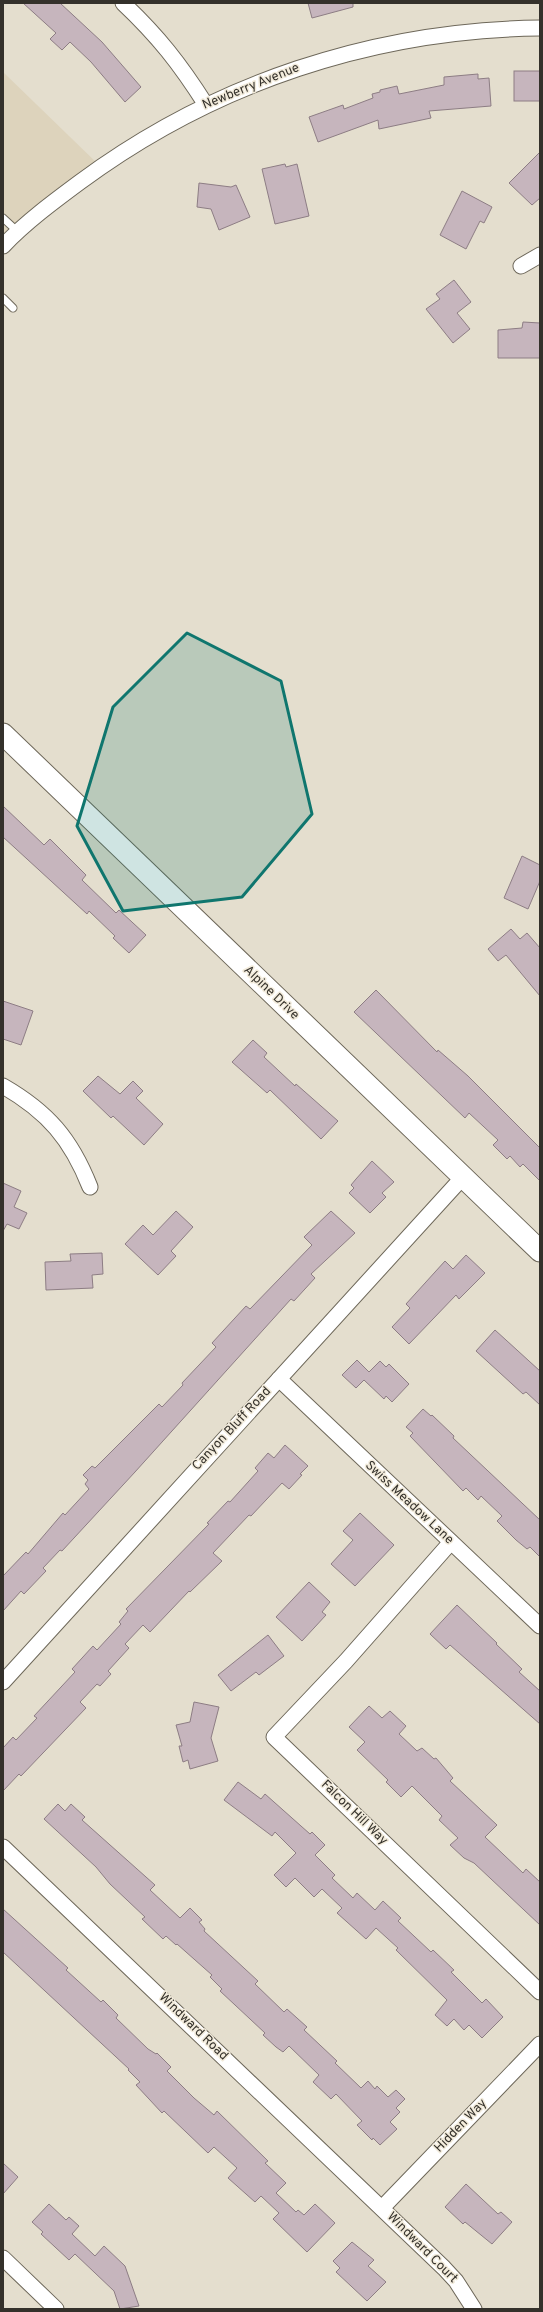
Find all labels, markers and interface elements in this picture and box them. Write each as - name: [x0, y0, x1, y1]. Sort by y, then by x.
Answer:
- street label: Newberry Avenue: [200, 60, 302, 114]
- street label: Alpine Drive: [240, 962, 302, 1024]
- street label: Canyon Bluff Road: [189, 1384, 275, 1474]
- street label: Swiss Meadow Lane: [361, 1458, 457, 1548]
- street label: Falcon Hill Way: [317, 1777, 391, 1849]
- street label: Windward Road: [155, 1990, 231, 2064]
- street label: Hidden Way: [431, 2096, 491, 2156]
- street label: Windward Court: [383, 2209, 461, 2287]

